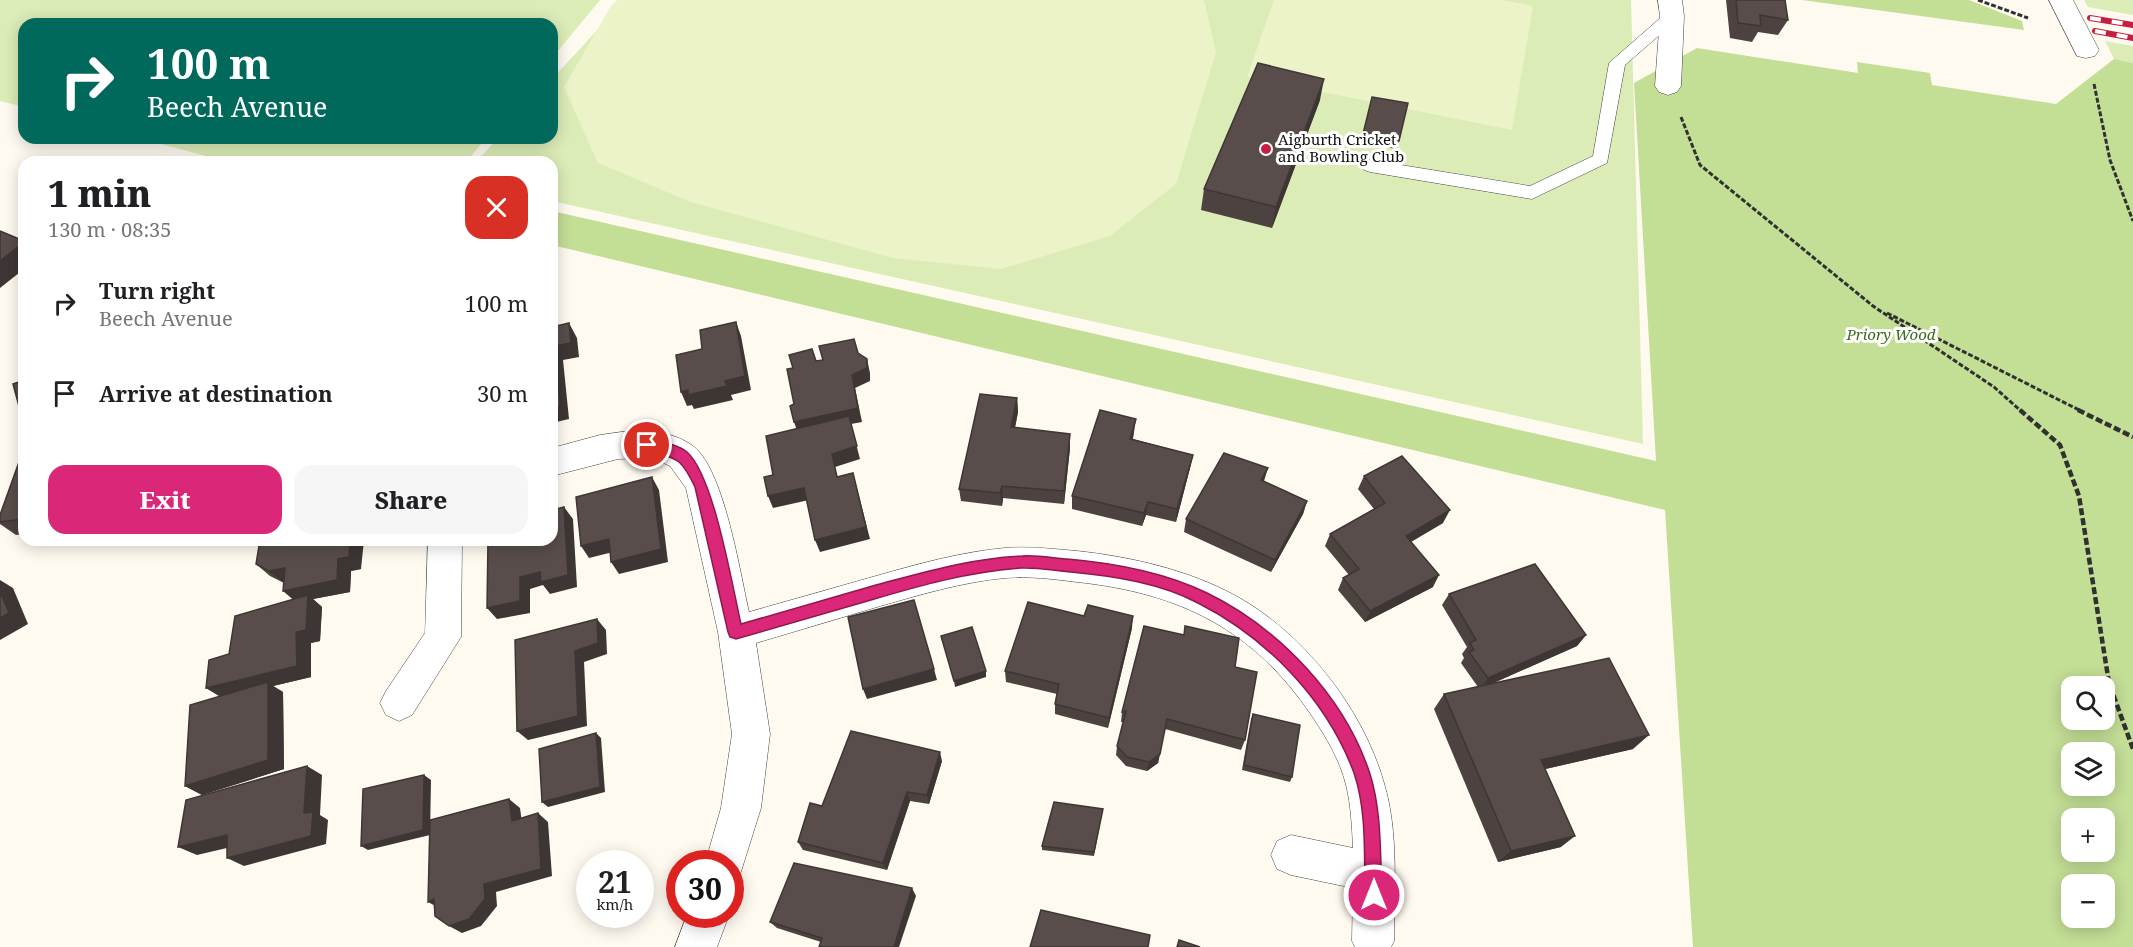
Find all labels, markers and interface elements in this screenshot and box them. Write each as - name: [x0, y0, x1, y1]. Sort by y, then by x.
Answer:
- text: 100 m: [147, 34, 271, 91]
- icon: right: [48, 42, 126, 120]
- text: Beech Avenue: [147, 88, 328, 125]
- place label: Aigburth Cricket and Bowling Club: [1278, 129, 1404, 166]
- marker: Aigburth Cricket and Bowling Club: [1259, 142, 1273, 156]
- text: 1 min: [48, 169, 151, 218]
- button: close: [465, 176, 528, 239]
- text: 130 m · 08:35: [48, 216, 171, 243]
- text: Turn right: [99, 275, 215, 305]
- icon: right: [48, 287, 81, 320]
- text: 100 m: [465, 288, 528, 318]
- text: Beech Avenue: [99, 305, 233, 332]
- park label: Priory Wood: [1845, 324, 1936, 344]
- icon: arrive: [48, 377, 81, 410]
- text: Arrive at destination: [99, 378, 333, 408]
- text: 30 m: [477, 378, 528, 408]
- pin: [621, 419, 672, 470]
- icon: arrive: [630, 428, 663, 461]
- button: Exit: [48, 465, 282, 534]
- button: Share: [294, 465, 528, 534]
- map controls: [2061, 676, 2115, 928]
- button: search: [2061, 676, 2115, 730]
- button: layers: [2061, 742, 2115, 796]
- button: +: [2061, 808, 2115, 862]
- speed limit sign: 30: [666, 850, 744, 928]
- text: 21: [598, 861, 632, 902]
- position arrow: [1342, 863, 1406, 927]
- button: −: [2061, 874, 2115, 928]
- text: km/h: [597, 894, 633, 914]

